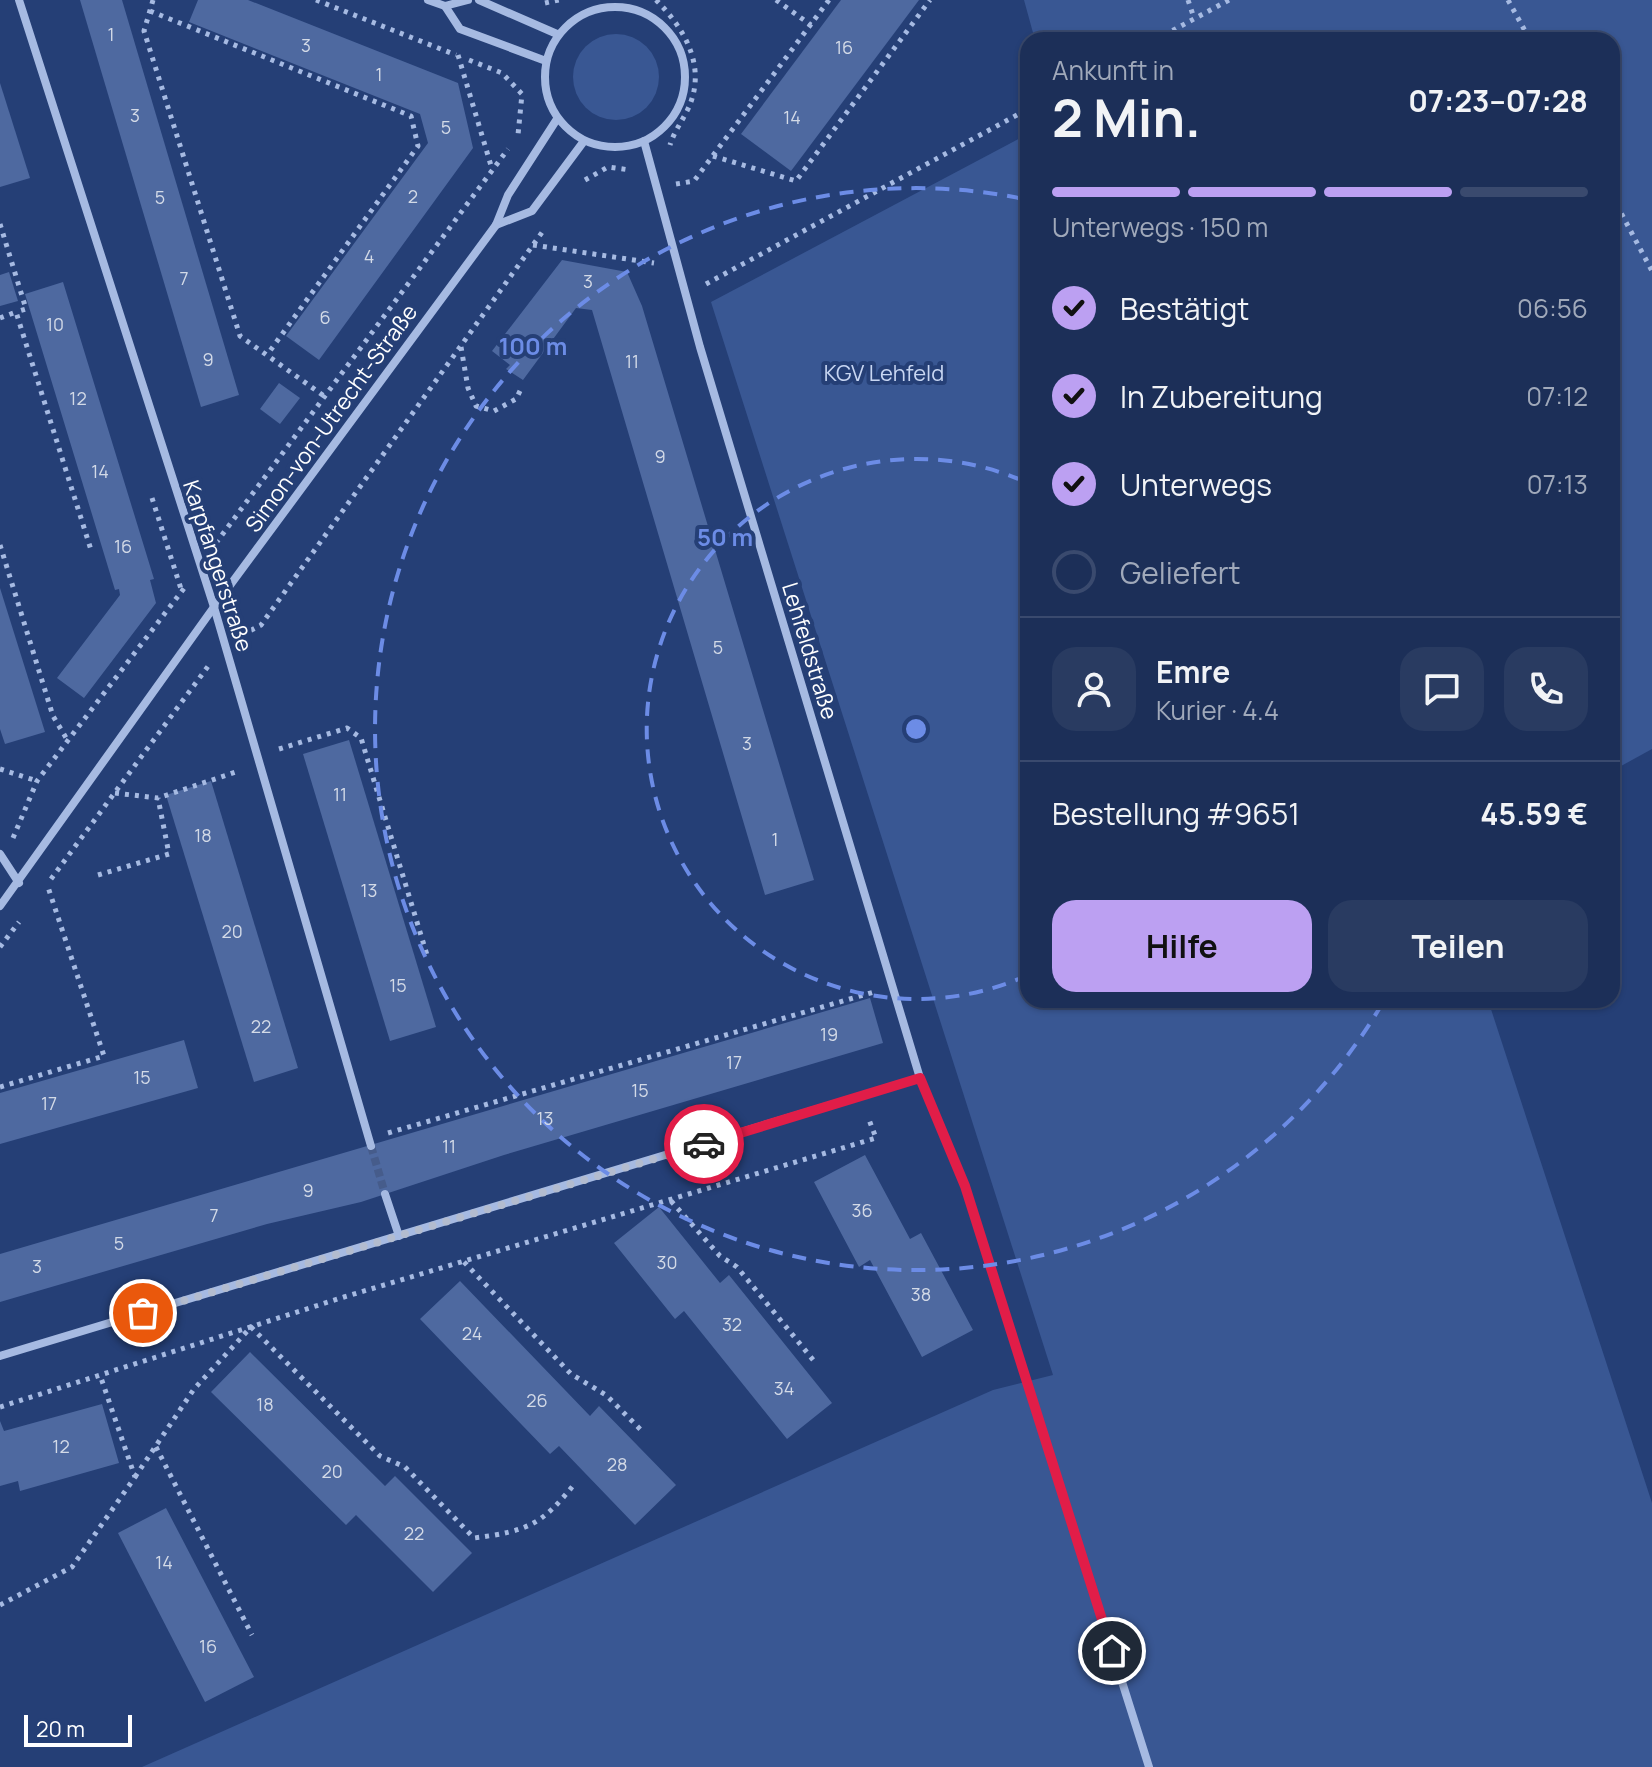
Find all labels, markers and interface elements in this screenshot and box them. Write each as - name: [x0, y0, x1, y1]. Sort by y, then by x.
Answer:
- house number: 1: [107, 22, 115, 46]
- house number: 3: [301, 33, 311, 57]
- house number: 16: [835, 35, 853, 59]
- text: Ankunft in: [1052, 52, 1174, 88]
- house number: 1: [375, 62, 383, 86]
- text: 07:23–07:28: [1408, 80, 1588, 121]
- text: 2 Min.: [1052, 82, 1201, 153]
- house number: 3: [130, 103, 140, 127]
- house number: 14: [783, 105, 801, 129]
- house number: 5: [441, 115, 451, 139]
- house number: 2: [408, 184, 418, 208]
- house number: 5: [155, 185, 165, 209]
- text: Unterwegs · 150 m: [1052, 209, 1268, 245]
- house number: 4: [364, 244, 374, 268]
- house number: 7: [179, 266, 189, 290]
- house number: 3: [583, 269, 593, 293]
- icon: check: [1052, 286, 1096, 330]
- text: Bestätigt: [1120, 288, 1249, 329]
- text: 06:56: [1517, 290, 1588, 326]
- street label: Simon-von-Utrecht-Straße: [238, 298, 424, 538]
- house number: 6: [319, 305, 331, 329]
- house number: 10: [46, 312, 64, 336]
- text: 100 m: [499, 329, 567, 362]
- house number: 9: [202, 347, 214, 371]
- house number: 11: [625, 349, 639, 373]
- park label: KGV Lehfeld: [824, 358, 944, 388]
- icon: check: [1052, 374, 1096, 418]
- text: In Zubereitung: [1120, 376, 1323, 417]
- text: 07:12: [1526, 378, 1588, 414]
- house number: 12: [69, 386, 87, 410]
- house number: 9: [654, 444, 666, 468]
- house number: 14: [91, 459, 109, 483]
- icon: check: [1052, 462, 1096, 506]
- text: Unterwegs: [1120, 464, 1272, 505]
- text: 07:13: [1527, 466, 1588, 502]
- street label: Karpfangerstraße: [176, 476, 260, 656]
- text: 50 m: [697, 520, 753, 553]
- house number: 16: [114, 534, 132, 558]
- text: Geliefert: [1120, 552, 1241, 593]
- street label: Lehfeldstraße: [775, 579, 845, 723]
- house number: 5: [713, 635, 723, 659]
- button: person: [1052, 647, 1136, 731]
- button: chat: [1400, 647, 1484, 731]
- button: phone: [1504, 647, 1588, 731]
- text: Emre: [1156, 651, 1230, 692]
- text: Kurier · 4.4: [1156, 692, 1279, 728]
- centre of rings: [902, 715, 930, 743]
- house number: 3: [742, 731, 752, 755]
- house number: 11: [333, 782, 347, 806]
- text: Bestellung #9651: [1052, 793, 1300, 834]
- text: 45.59 €: [1480, 793, 1588, 834]
- house number: 18: [194, 823, 212, 847]
- house number: 1: [771, 827, 779, 851]
- house number: 13: [361, 878, 377, 902]
- button: Hilfe: [1052, 900, 1312, 992]
- button: Teilen: [1328, 900, 1588, 992]
- house number: 20: [221, 919, 243, 943]
- house number: 15: [389, 973, 407, 997]
- house number: 22: [251, 1014, 271, 1038]
- house number: 19: [820, 1022, 838, 1046]
- house number: 17: [726, 1050, 742, 1074]
- house number: 15: [133, 1065, 151, 1089]
- house number: 15: [631, 1078, 649, 1102]
- house number: 17: [41, 1091, 57, 1115]
- courier: [664, 1104, 744, 1184]
- house number: 13: [537, 1106, 553, 1130]
- icon: car: [682, 1122, 726, 1166]
- house number: 11: [442, 1134, 456, 1158]
- house number: 9: [302, 1178, 314, 1202]
- house number: 36: [851, 1198, 873, 1222]
- house number: 7: [209, 1203, 219, 1227]
- house number: 5: [114, 1231, 124, 1255]
- house number: 30: [657, 1250, 677, 1274]
- house number: 3: [32, 1254, 42, 1278]
- pin: [109, 1279, 177, 1347]
- house number: 38: [911, 1282, 931, 1306]
- icon: bag: [121, 1291, 165, 1335]
- house number: 32: [722, 1312, 742, 1336]
- house number: 24: [462, 1321, 482, 1345]
- house number: 34: [774, 1376, 794, 1400]
- house number: 26: [526, 1388, 548, 1412]
- house number: 18: [256, 1392, 274, 1416]
- house number: 12: [52, 1434, 70, 1458]
- house number: 28: [607, 1452, 627, 1476]
- house number: 20: [321, 1459, 343, 1483]
- house number: 22: [404, 1521, 424, 1545]
- house number: 14: [155, 1550, 173, 1574]
- pin: [1078, 1617, 1146, 1685]
- icon: home: [1090, 1629, 1134, 1673]
- house number: 16: [199, 1634, 217, 1658]
- scale bar: [24, 1711, 132, 1747]
- text: 20 m: [36, 1714, 85, 1744]

